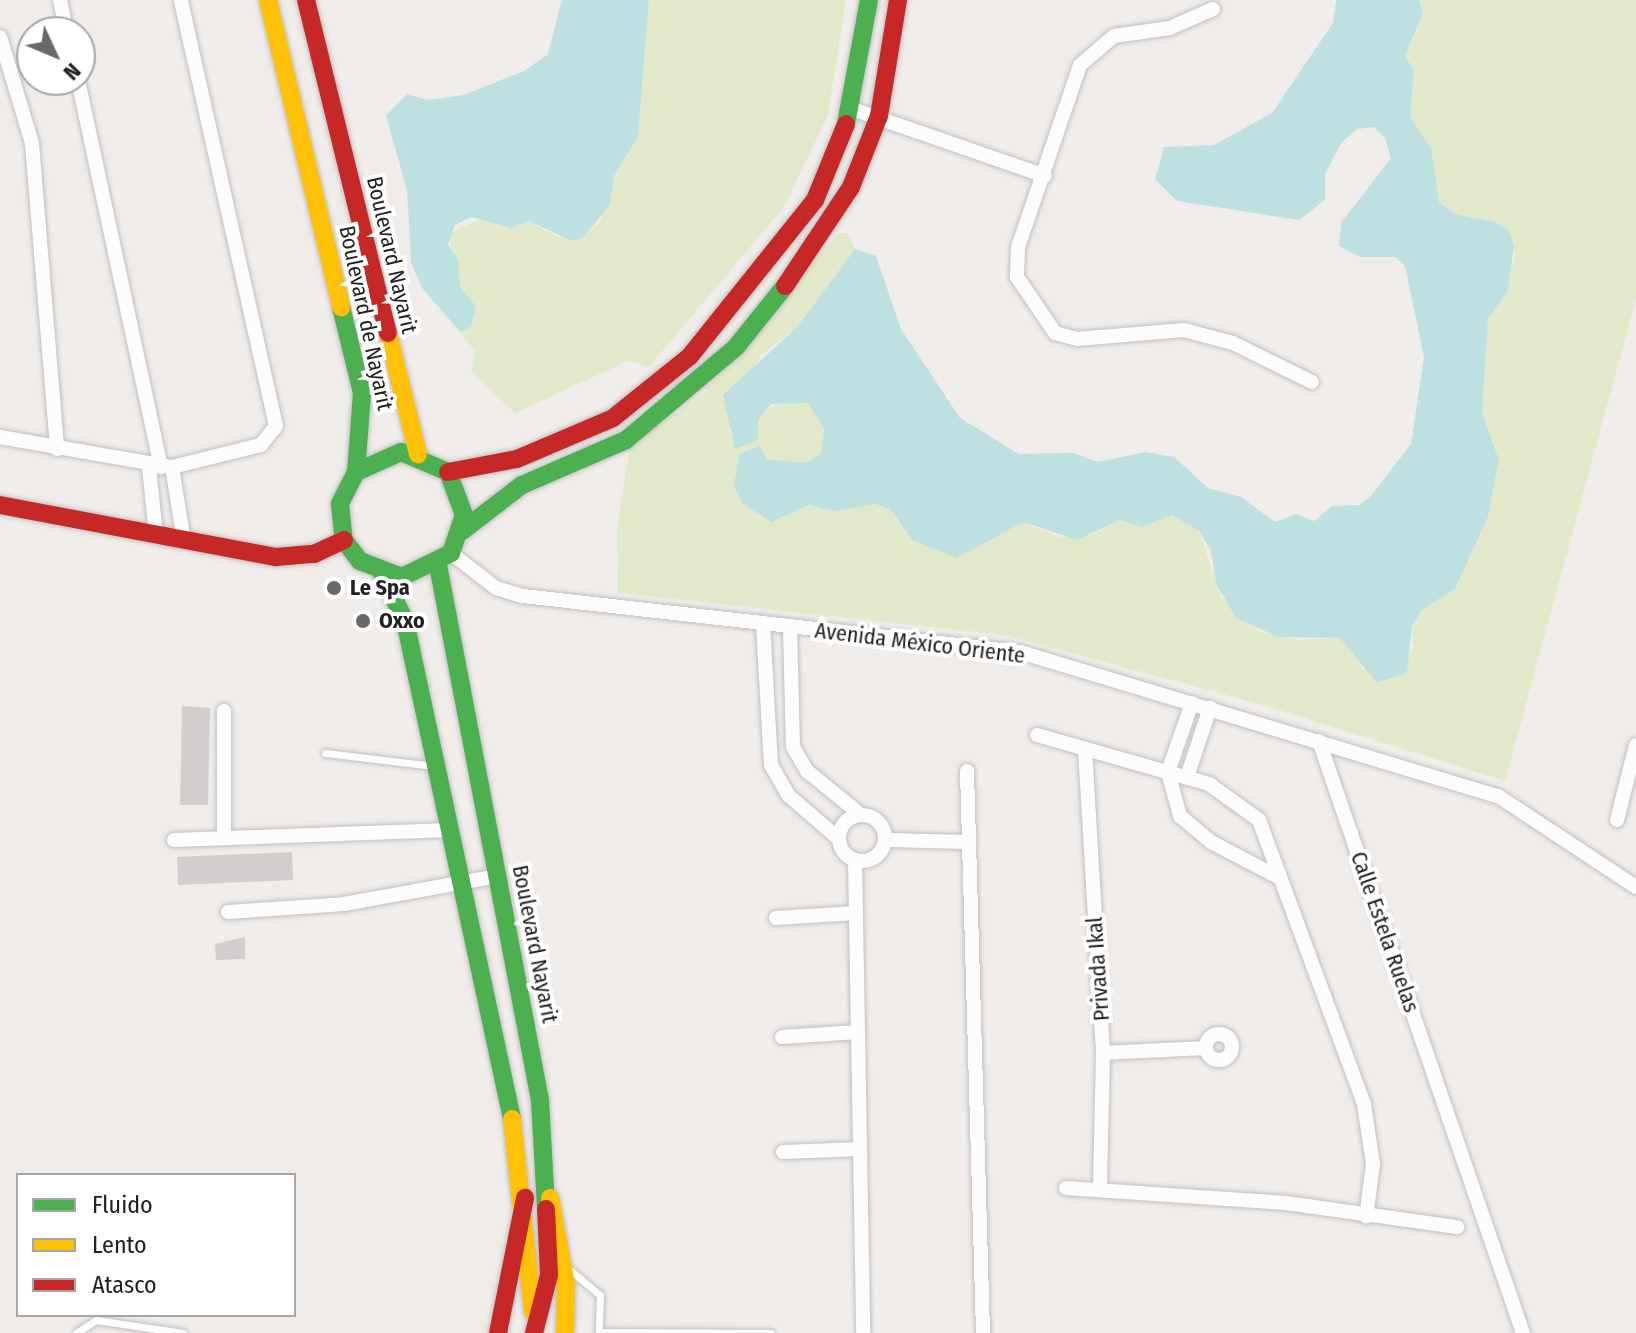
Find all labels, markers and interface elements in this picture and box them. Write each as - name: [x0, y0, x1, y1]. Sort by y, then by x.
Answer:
- north arrow: [16, 16, 96, 96]
- text: N: [58, 58, 86, 86]
- street label: Boulevard Nayarit: [361, 174, 423, 336]
- street label: Boulevard de Nayarit: [334, 223, 398, 413]
- place label: Le Spa: [350, 575, 410, 601]
- marker: Le Spa: [325, 579, 343, 597]
- place label: Oxxo: [379, 608, 425, 634]
- marker: Oxxo: [354, 612, 372, 630]
- street label: Avenida México Oriente: [813, 617, 1027, 669]
- street label: Calle Estela Ruelas: [1345, 848, 1425, 1016]
- street label: Boulevard Nayarit: [507, 863, 563, 1025]
- street label: Privada Ikal: [1081, 916, 1115, 1022]
- legend: [16, 1173, 296, 1317]
- text: Fluido: [92, 1191, 153, 1219]
- text: Lento: [92, 1231, 147, 1259]
- text: Atasco: [92, 1271, 157, 1299]

